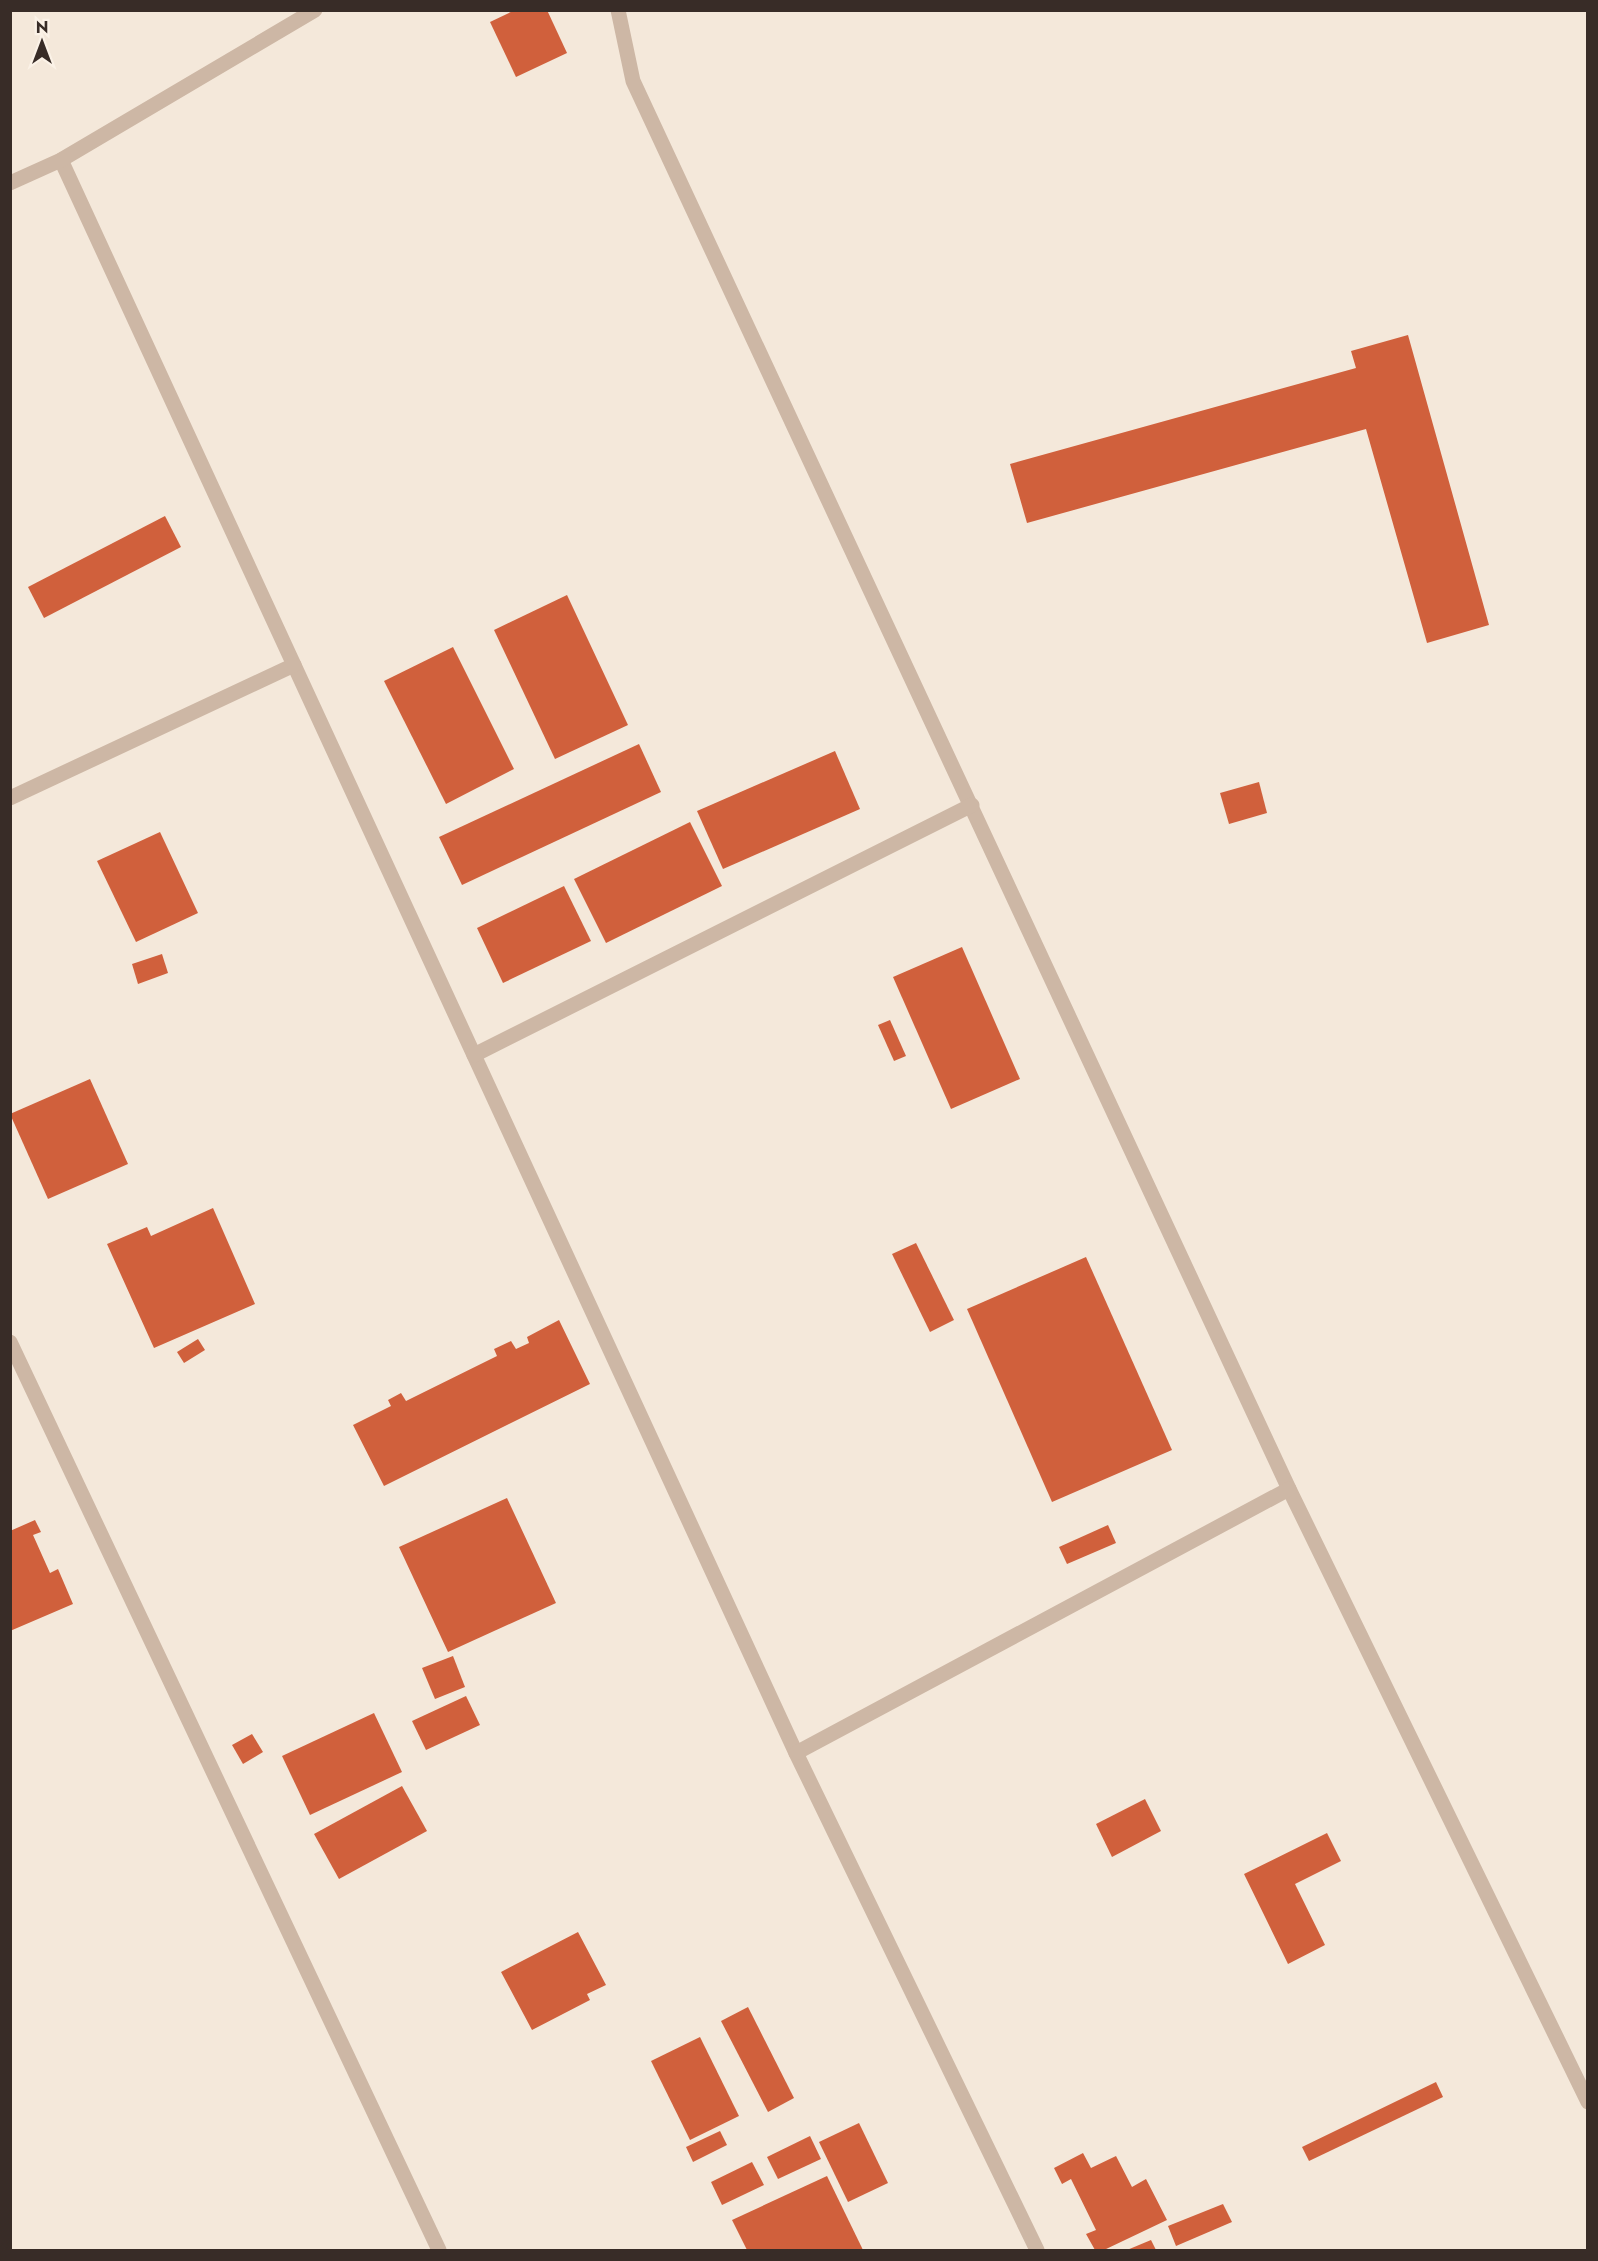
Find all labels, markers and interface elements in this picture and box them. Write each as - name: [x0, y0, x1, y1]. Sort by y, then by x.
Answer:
- north arrow: [12, 12, 72, 72]
- text: N: [36, 16, 48, 39]

